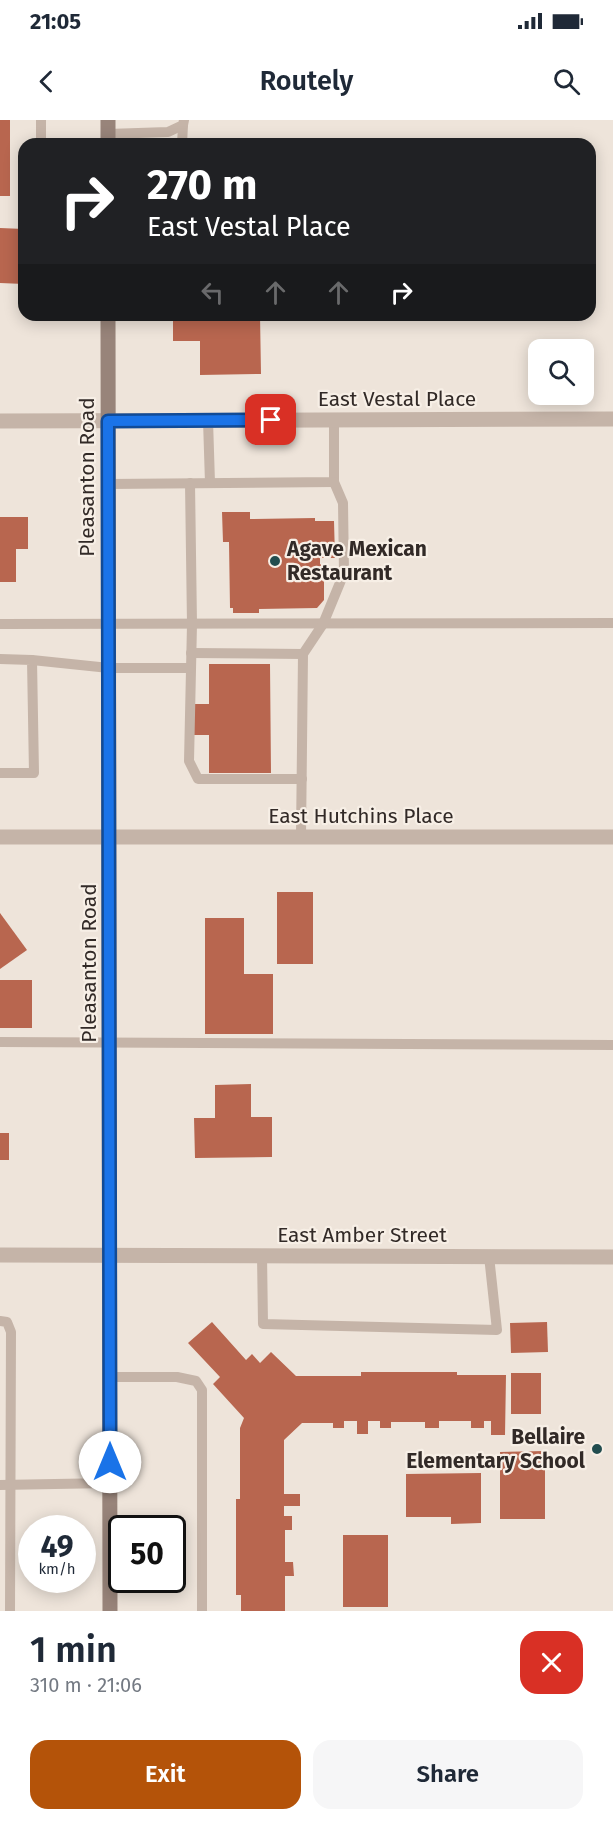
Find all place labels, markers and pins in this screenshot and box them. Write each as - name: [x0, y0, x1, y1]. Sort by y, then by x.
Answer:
- pin: [245, 394, 296, 445]
- place label: Agave Mexican Restaurant: [286, 536, 427, 586]
- marker: Agave Mexican Restaurant: [268, 554, 282, 568]
- place label: Bellaire Elementary School: [406, 1424, 586, 1474]
- marker: Bellaire Elementary School: [590, 1442, 604, 1456]

